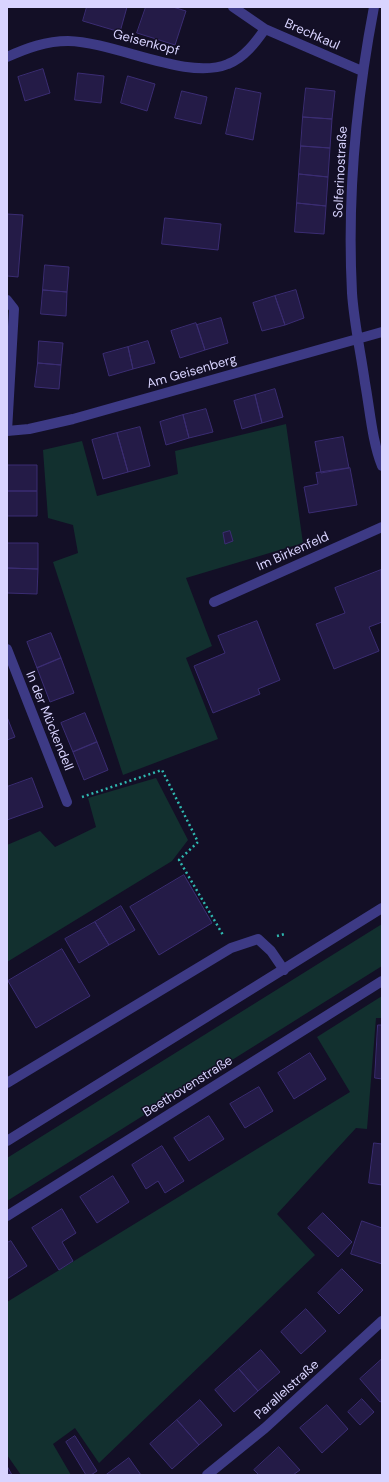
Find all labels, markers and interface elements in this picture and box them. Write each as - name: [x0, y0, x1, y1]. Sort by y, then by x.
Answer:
- street label: Brechkaul: [282, 16, 342, 54]
- street label: Geisenkopf: [111, 27, 181, 59]
- street label: Solferinostraße: [331, 126, 351, 218]
- street label: Am Geisenberg: [145, 352, 239, 392]
- street label: Im Birkenfeld: [254, 529, 332, 575]
- street label: In der Mückendell: [22, 669, 76, 773]
- street label: Beethovenstraße: [140, 1053, 236, 1121]
- street label: Parallelstraße: [252, 1357, 322, 1423]

